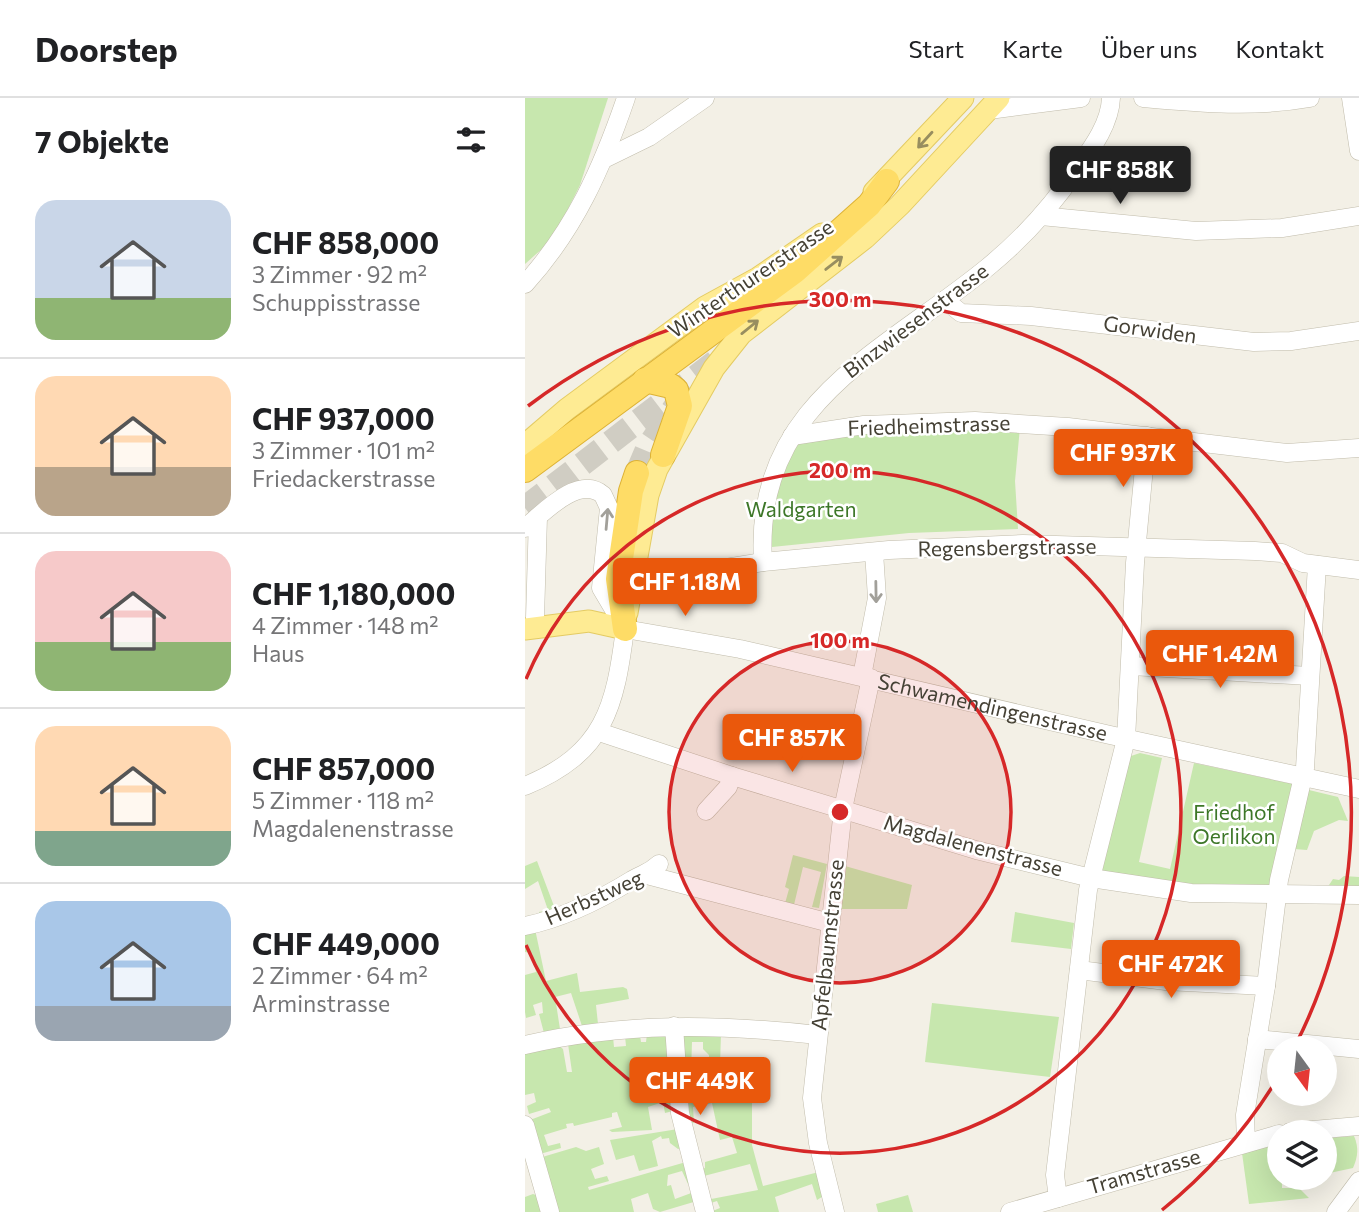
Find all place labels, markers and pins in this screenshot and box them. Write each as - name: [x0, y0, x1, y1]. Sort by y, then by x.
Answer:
- pin: CHF 858K: [1048, 146, 1192, 206]
- pin: CHF 937K: [1051, 430, 1195, 489]
- pin: CHF 1.18M: [605, 559, 765, 618]
- pin: CHF 1.42M: [1140, 630, 1300, 690]
- pin: CHF 857K: [720, 714, 864, 774]
- centre of rings: [828, 800, 852, 824]
- pin: CHF 472K: [1099, 940, 1243, 1000]
- pin: CHF 449K: [628, 1058, 772, 1117]

